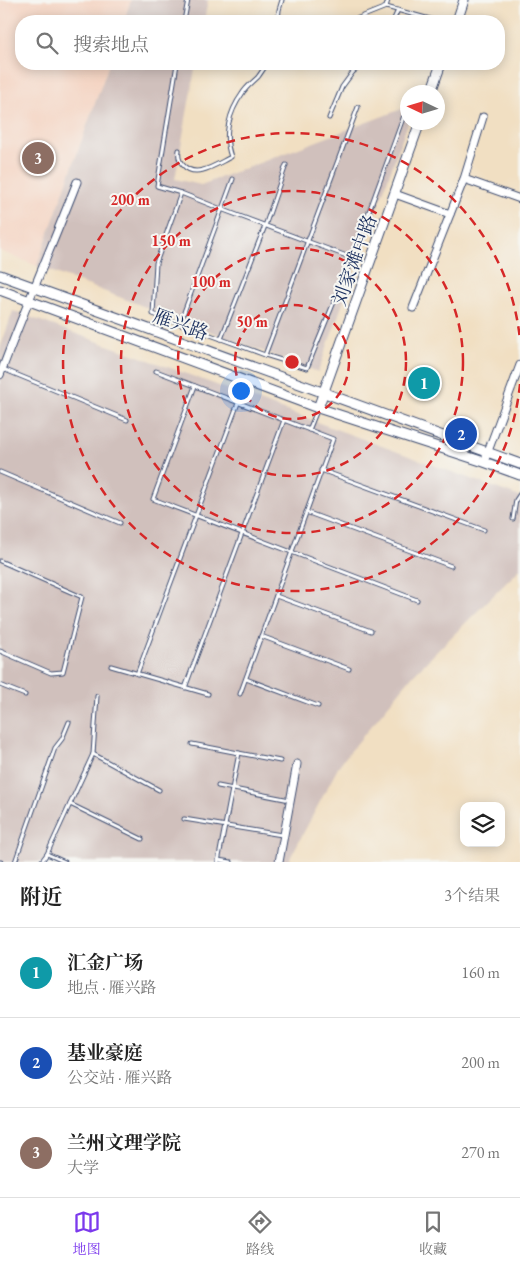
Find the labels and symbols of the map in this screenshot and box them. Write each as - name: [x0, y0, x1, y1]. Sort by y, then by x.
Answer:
- north arrow: [400, 85, 445, 130]
- pin: 3: [22, 139, 54, 177]
- text: 200 m: [110, 190, 150, 209]
- street label: 刘家滩中路: [326, 211, 382, 309]
- text: 150 m: [151, 231, 191, 250]
- text: 100 m: [191, 272, 231, 291]
- street label: 雁兴路: [150, 303, 212, 346]
- text: 50 m: [236, 312, 268, 331]
- centre of rings: [283, 353, 301, 371]
- pin: 1: [408, 364, 440, 402]
- your location: [228, 378, 254, 404]
- pin: 2: [445, 415, 477, 453]

